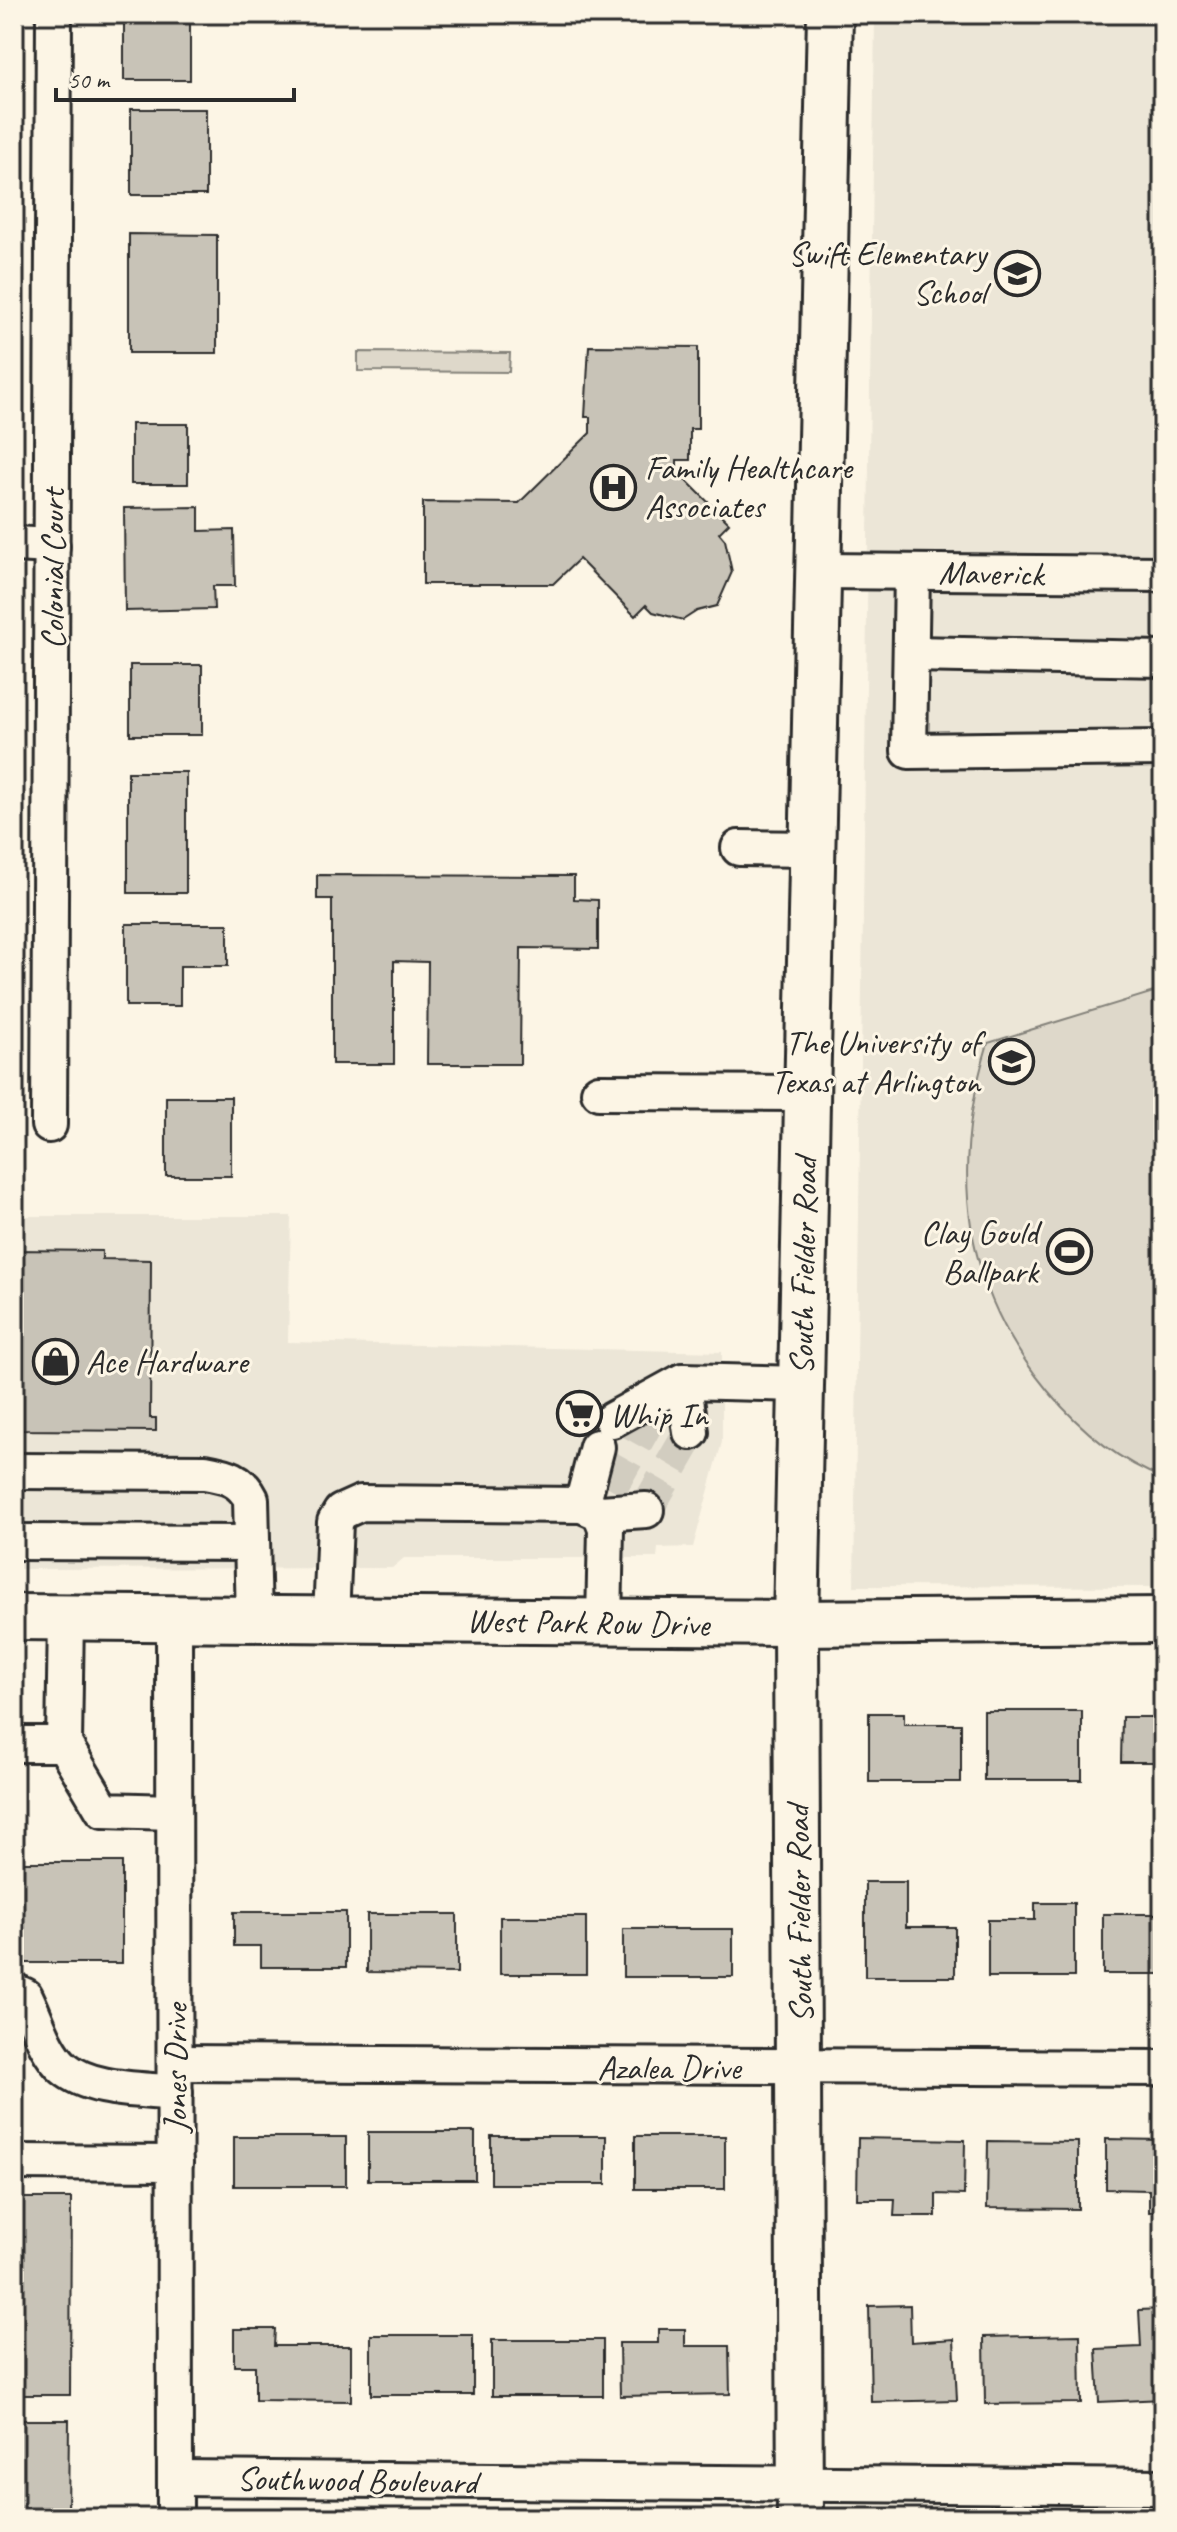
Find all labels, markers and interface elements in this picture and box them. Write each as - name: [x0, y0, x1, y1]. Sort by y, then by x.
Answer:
- scale bar: [56, 52, 294, 102]
- text: 50 m: [68, 65, 111, 95]
- place label: Swift Elementary School: [788, 232, 992, 314]
- school or university icon: Swift Elementary School: [993, 249, 1041, 297]
- place label: Family Healthcare Associates: [645, 446, 854, 528]
- hospital icon: Family Healthcare Associates: [590, 463, 638, 511]
- street label: Colonial Court: [31, 485, 74, 649]
- street label: Maverick: [938, 551, 1046, 595]
- place label: The University of Texas at Arlington: [771, 1021, 987, 1103]
- school or university icon: The University of Texas at Arlington: [987, 1038, 1035, 1086]
- street label: South Fielder Road: [780, 1152, 826, 1375]
- place label: Clay Gould Ballpark: [921, 1211, 1043, 1293]
- sports icon: Clay Gould Ballpark: [1045, 1228, 1093, 1276]
- shop icon: Ace Hardware: [31, 1337, 79, 1385]
- place label: Ace Hardware: [86, 1340, 251, 1383]
- supermarket icon: Whip In: [555, 1390, 603, 1438]
- place label: Whip In: [610, 1393, 709, 1436]
- street label: West Park Row Drive: [466, 1598, 712, 1646]
- street label: South Fielder Road: [776, 1800, 822, 2023]
- street label: Jones Drive: [154, 2001, 197, 2134]
- street label: Azalea Drive: [597, 2046, 743, 2089]
- street label: Southwood Boulevard: [237, 2456, 483, 2504]

